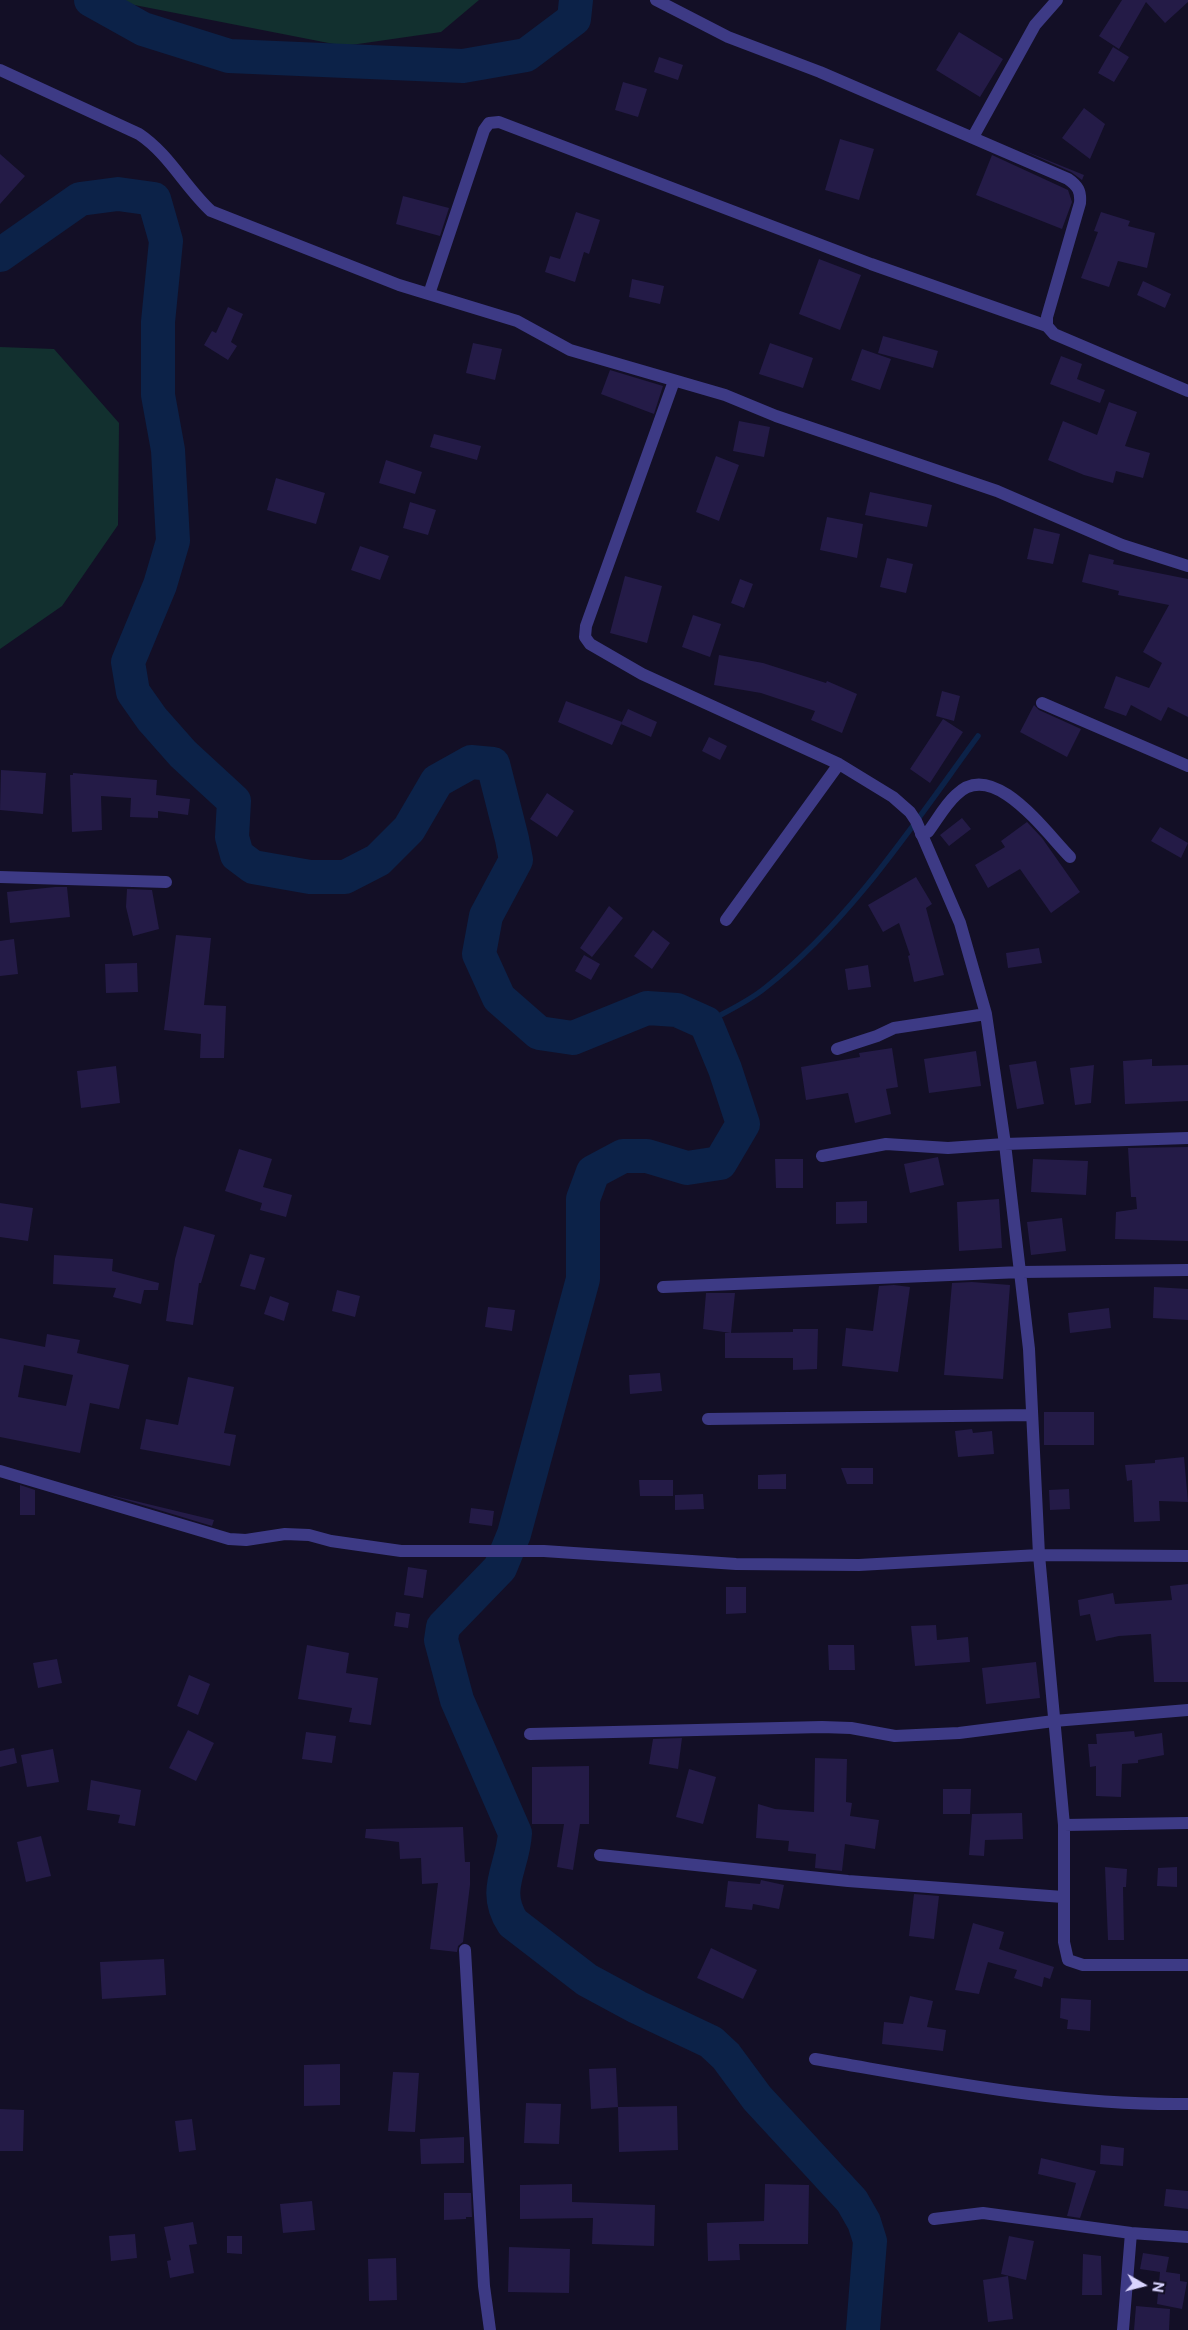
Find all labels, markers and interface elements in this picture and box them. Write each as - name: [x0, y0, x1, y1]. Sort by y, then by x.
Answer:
- north arrow: [1118, 2260, 1168, 2310]
- text: N: [1149, 2281, 1167, 2294]

